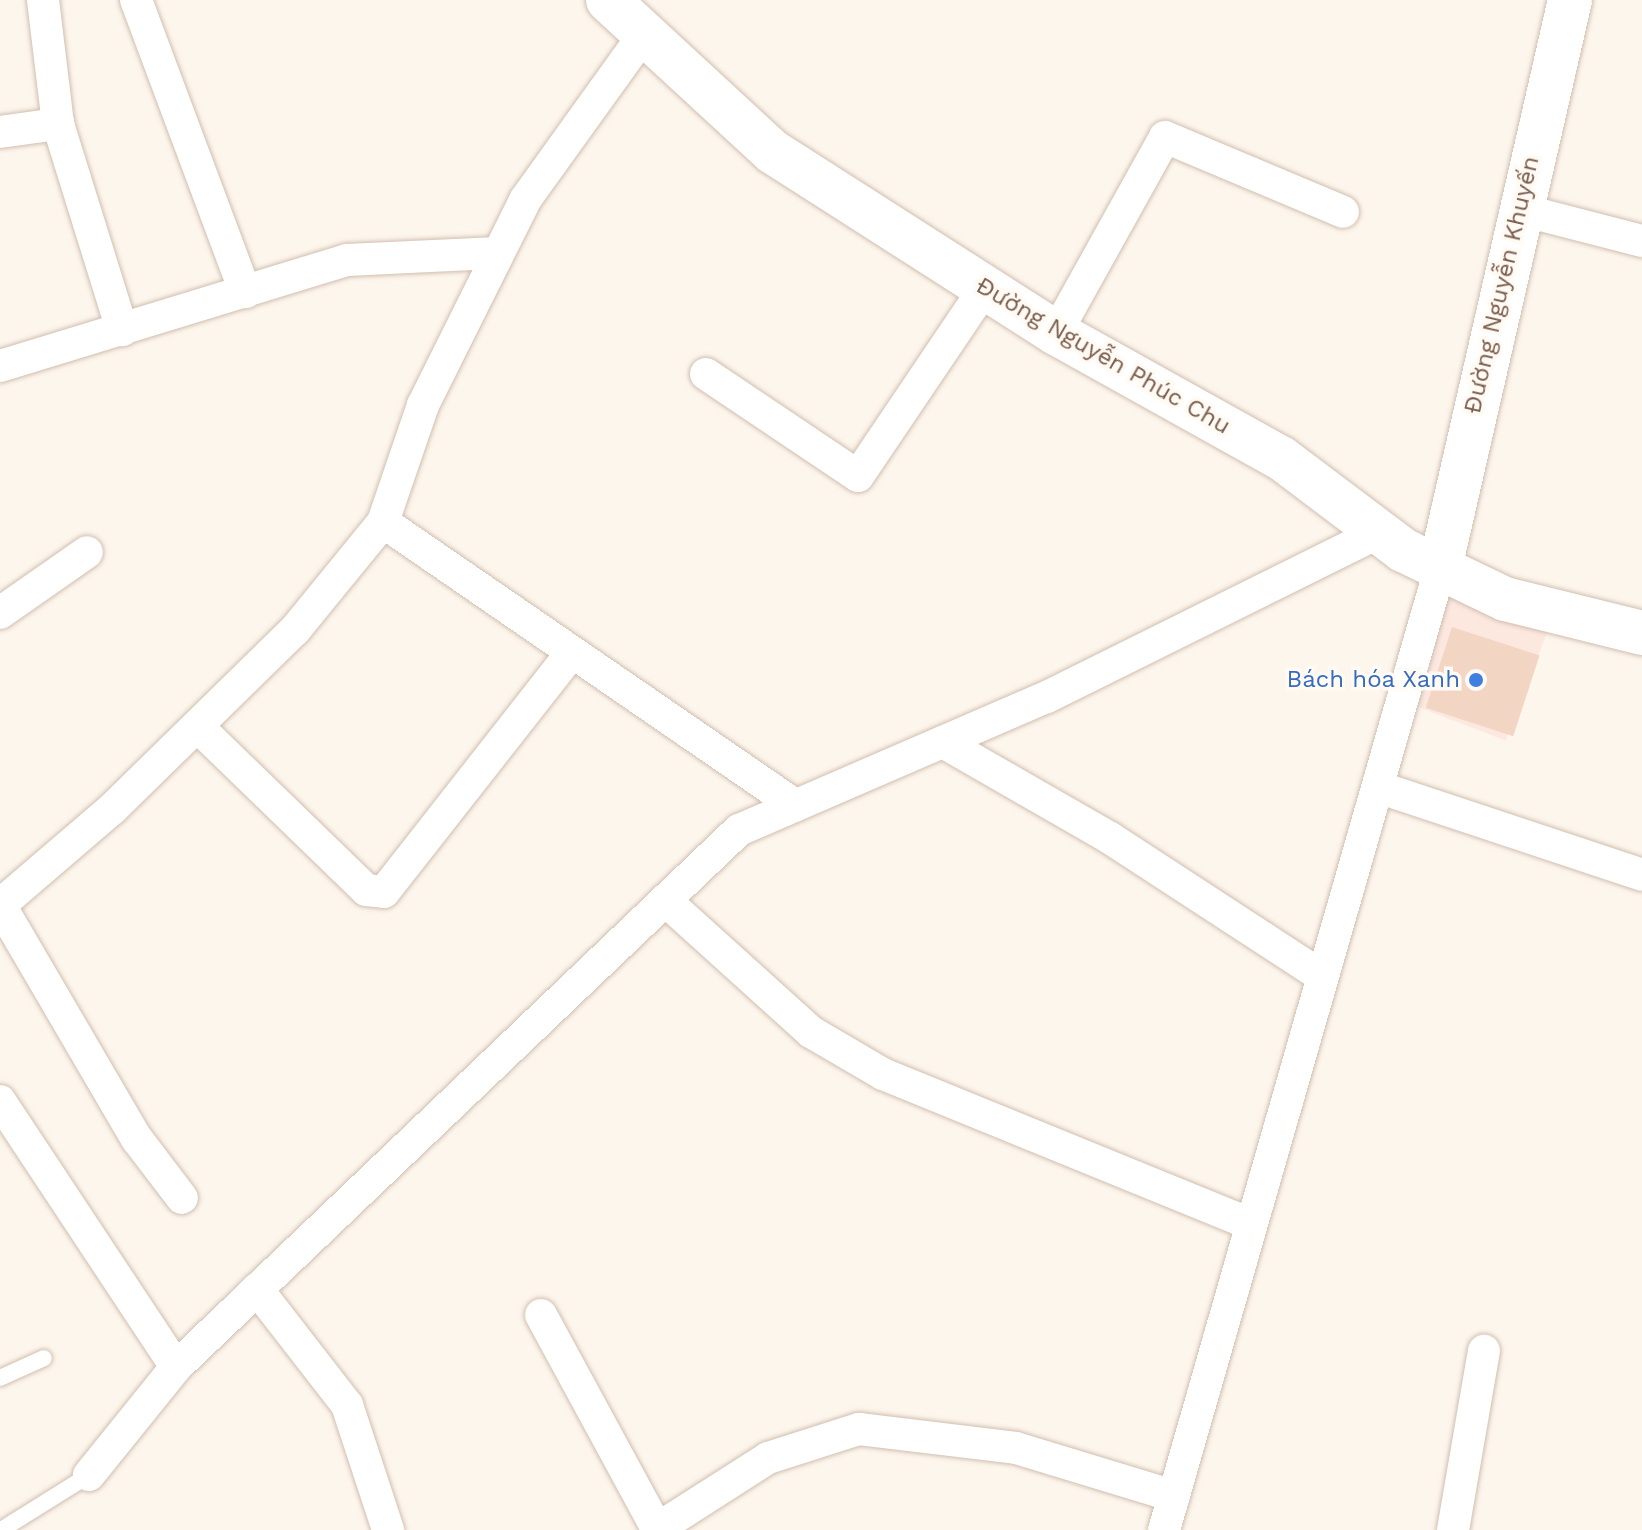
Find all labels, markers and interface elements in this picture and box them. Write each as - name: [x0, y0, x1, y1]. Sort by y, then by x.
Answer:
- street label: Đường Nguyễn Khuyến: [1458, 153, 1546, 417]
- street label: Đường Nguyễn Phúc Chu: [971, 271, 1235, 441]
- place label: Bách hóa Xanh: [1286, 666, 1460, 694]
- marker: Bách hóa Xanh: [1467, 671, 1485, 689]

